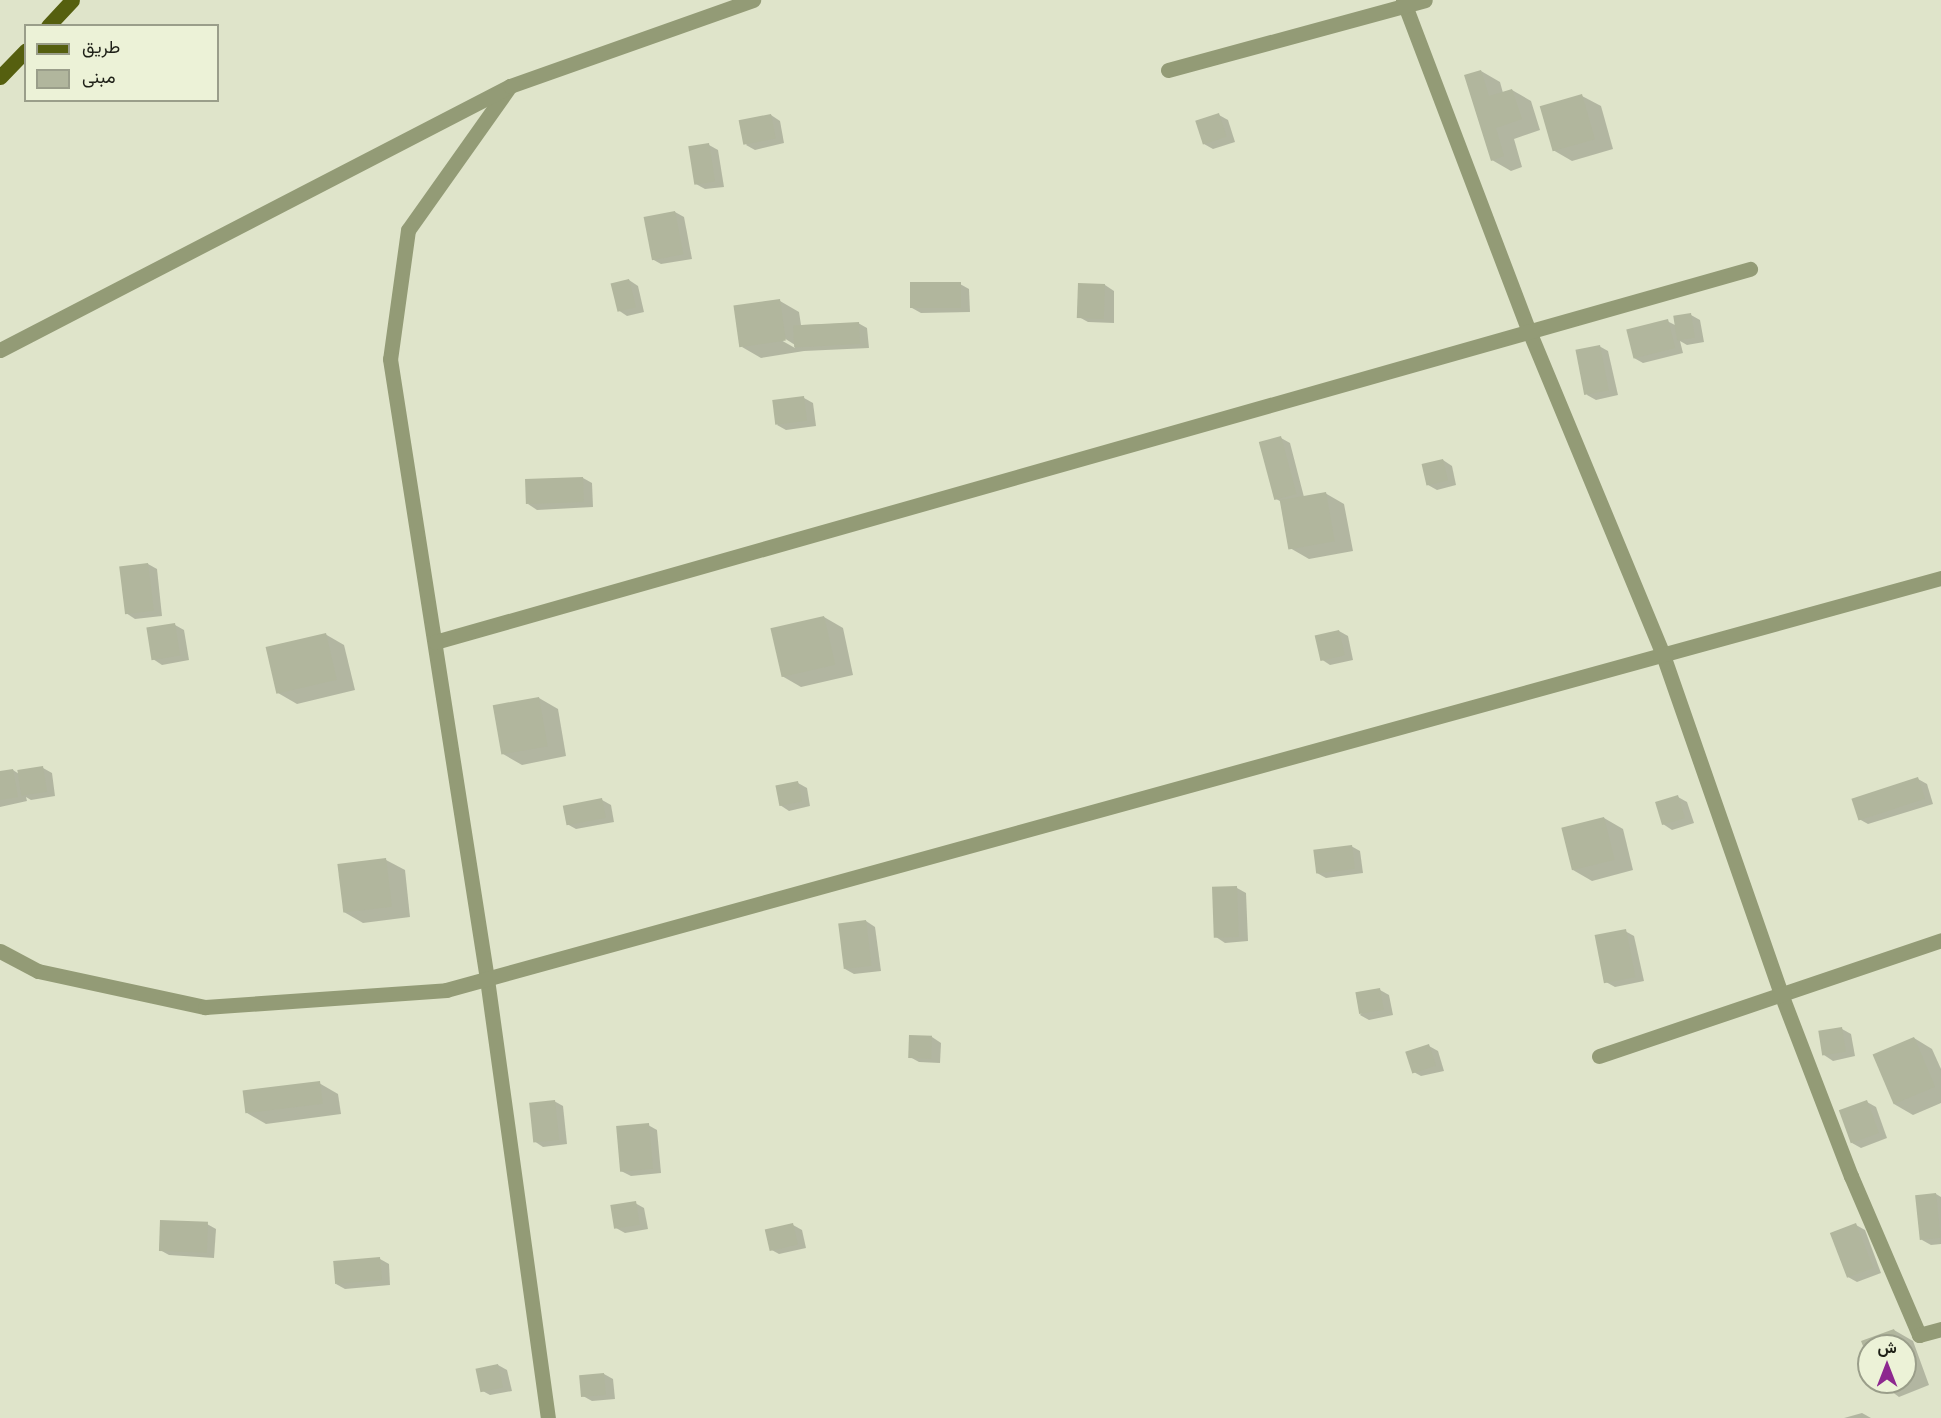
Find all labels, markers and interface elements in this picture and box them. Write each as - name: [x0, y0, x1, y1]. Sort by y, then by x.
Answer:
- legend: [24, 24, 219, 102]
- text: طريق: [82, 36, 120, 58]
- text: مبنى: [82, 66, 116, 88]
- north arrow: [1857, 1334, 1917, 1394]
- text: ش: [1877, 1338, 1897, 1357]

